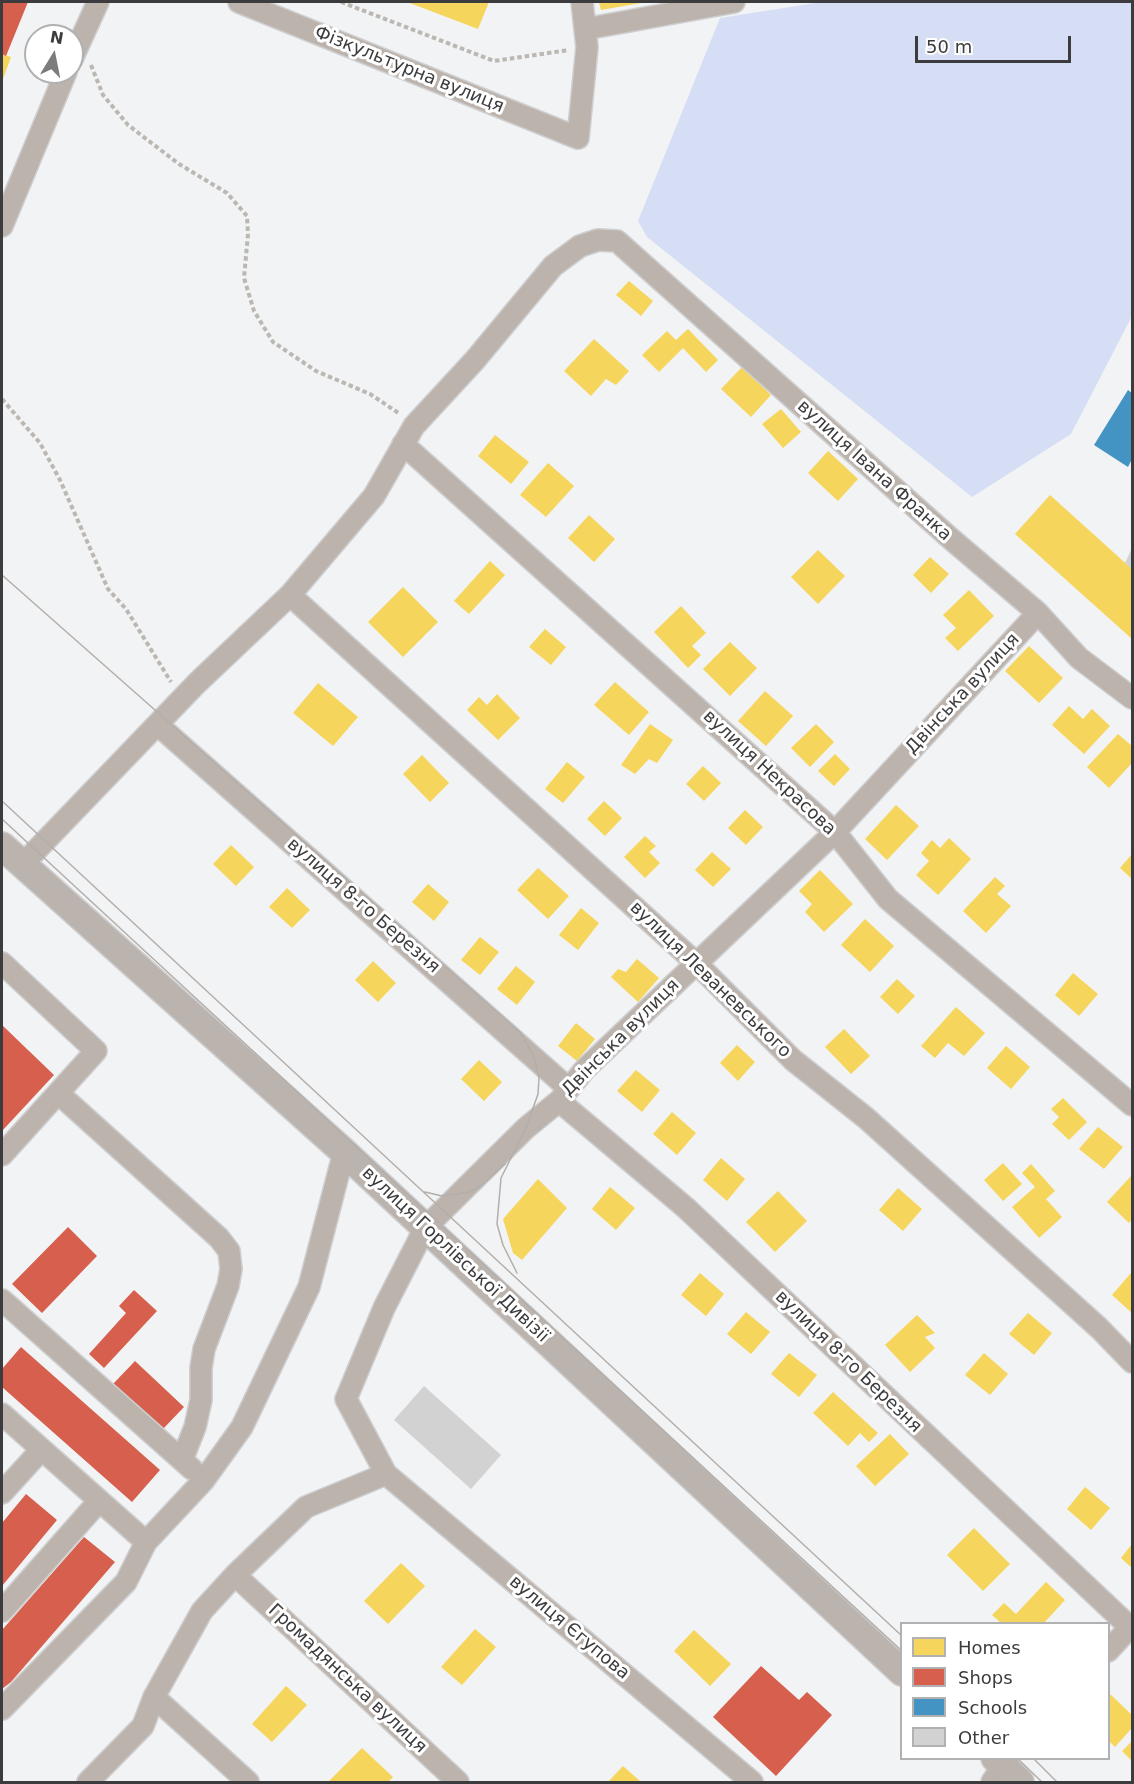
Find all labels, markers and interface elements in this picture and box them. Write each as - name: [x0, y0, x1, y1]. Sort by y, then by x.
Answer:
- street label: Фізкультурна вулиця: [311, 22, 507, 118]
- north arrow: [24, 24, 84, 84]
- scale bar: [918, 24, 1074, 62]
- text: N: [49, 27, 65, 48]
- text: 50 m: [926, 36, 972, 57]
- street label: вулиця Івана Франка: [792, 396, 956, 546]
- street label: Двінська вулиця: [902, 629, 1024, 759]
- street label: вулиця Некрасова: [698, 706, 840, 840]
- street label: вулиця 8-го Березня: [282, 834, 444, 978]
- street label: вулиця Леваневського: [625, 897, 795, 1063]
- street label: Двінська вулиця: [558, 975, 684, 1101]
- street label: вулиця Горлівської Дивізії: [357, 1163, 553, 1347]
- street label: вулиця 8-го Березня: [770, 1286, 926, 1438]
- street label: вулиця Єгупова: [504, 1571, 634, 1685]
- street label: Громадянська вулиця: [263, 1600, 431, 1758]
- legend: [900, 1622, 1110, 1760]
- text: Homes: [958, 1637, 1021, 1658]
- text: Shops: [958, 1667, 1013, 1688]
- text: Schools: [958, 1697, 1027, 1718]
- text: Other: [958, 1727, 1009, 1748]

